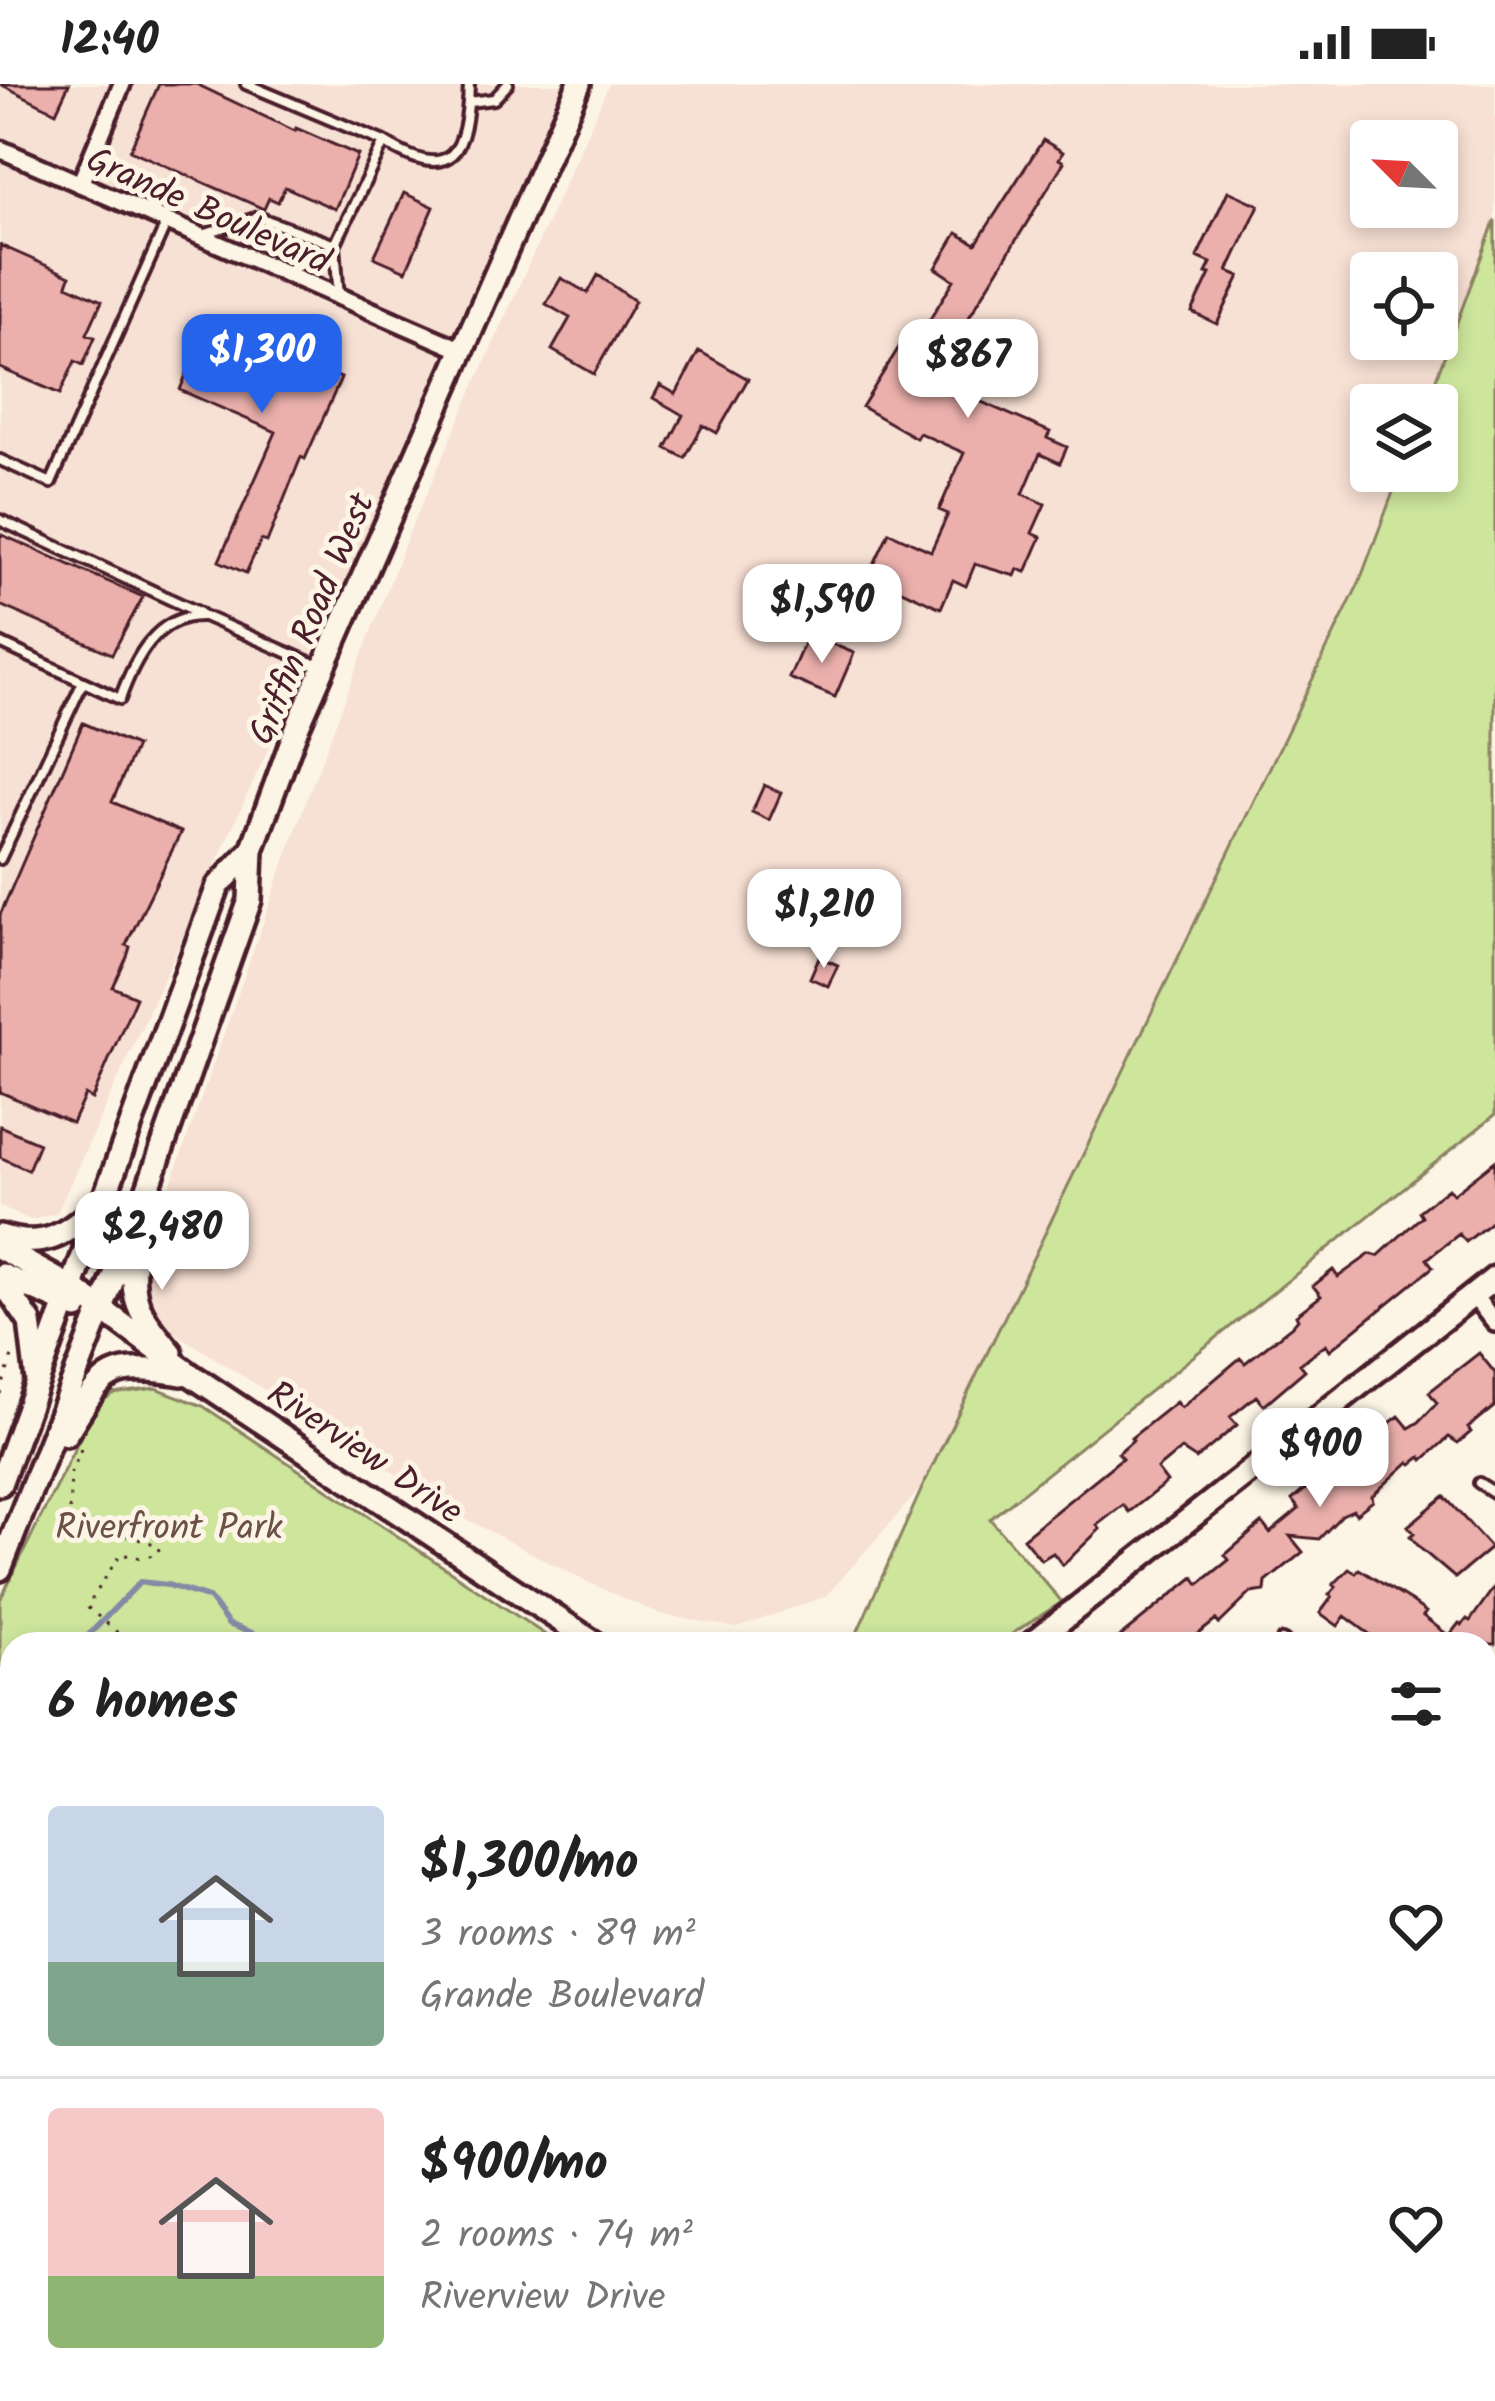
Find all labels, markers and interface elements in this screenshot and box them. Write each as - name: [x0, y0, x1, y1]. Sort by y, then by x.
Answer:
- text: 12:40: [60, 6, 159, 78]
- north arrow: [1350, 120, 1458, 228]
- map controls: [1350, 120, 1458, 492]
- street label: Grande Boulevard: [76, 133, 340, 292]
- button: locate: [1350, 252, 1458, 360]
- pin: $1,300: [164, 314, 360, 416]
- pin: $867: [897, 319, 1039, 421]
- text: $1,300: [209, 322, 315, 384]
- text: $867: [925, 327, 1011, 389]
- button: layers: [1350, 384, 1458, 492]
- street label: Griffin Road West: [234, 483, 392, 754]
- pin: $1,590: [724, 564, 920, 666]
- text: $1,590: [770, 572, 874, 634]
- pin: $1,210: [726, 869, 922, 971]
- text: $1,210: [774, 877, 874, 939]
- pin: $2,480: [64, 1191, 260, 1293]
- text: $2,480: [102, 1199, 222, 1261]
- street label: Riverview Drive: [254, 1367, 474, 1541]
- pin: $900: [1249, 1408, 1391, 1510]
- text: $900: [1279, 1416, 1361, 1478]
- park label: Riverfront Park: [55, 1501, 284, 1558]
- text: 6 homes: [48, 1664, 238, 1745]
- icon: filters: [1383, 1671, 1449, 1737]
- text: $1,300/mo: [420, 1824, 639, 1905]
- icon: home: [144, 1854, 288, 1998]
- icon: heart: [1383, 1893, 1449, 1959]
- text: 3 rooms · 89 m²: [420, 1905, 696, 1967]
- text: Grande Boulevard: [420, 1967, 704, 2029]
- text: $900/mo: [420, 2125, 608, 2206]
- icon: home: [144, 2156, 288, 2300]
- icon: heart: [1383, 2195, 1449, 2261]
- text: 2 rooms · 74 m²: [420, 2206, 693, 2268]
- text: Riverview Drive: [420, 2268, 666, 2330]

